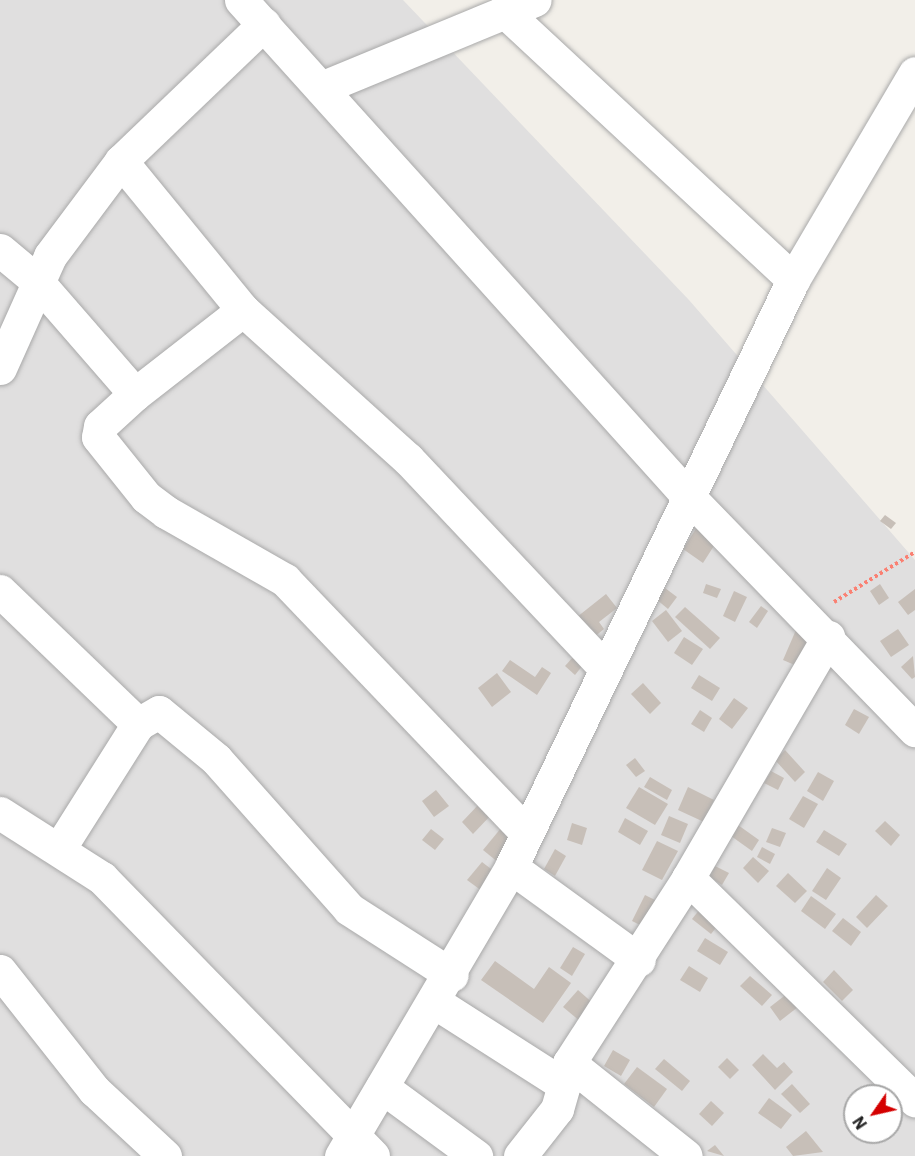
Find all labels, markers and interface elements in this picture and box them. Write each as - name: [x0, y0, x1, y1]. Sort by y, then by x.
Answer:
- north arrow: [843, 1084, 903, 1144]
- text: N: [848, 1113, 871, 1133]

